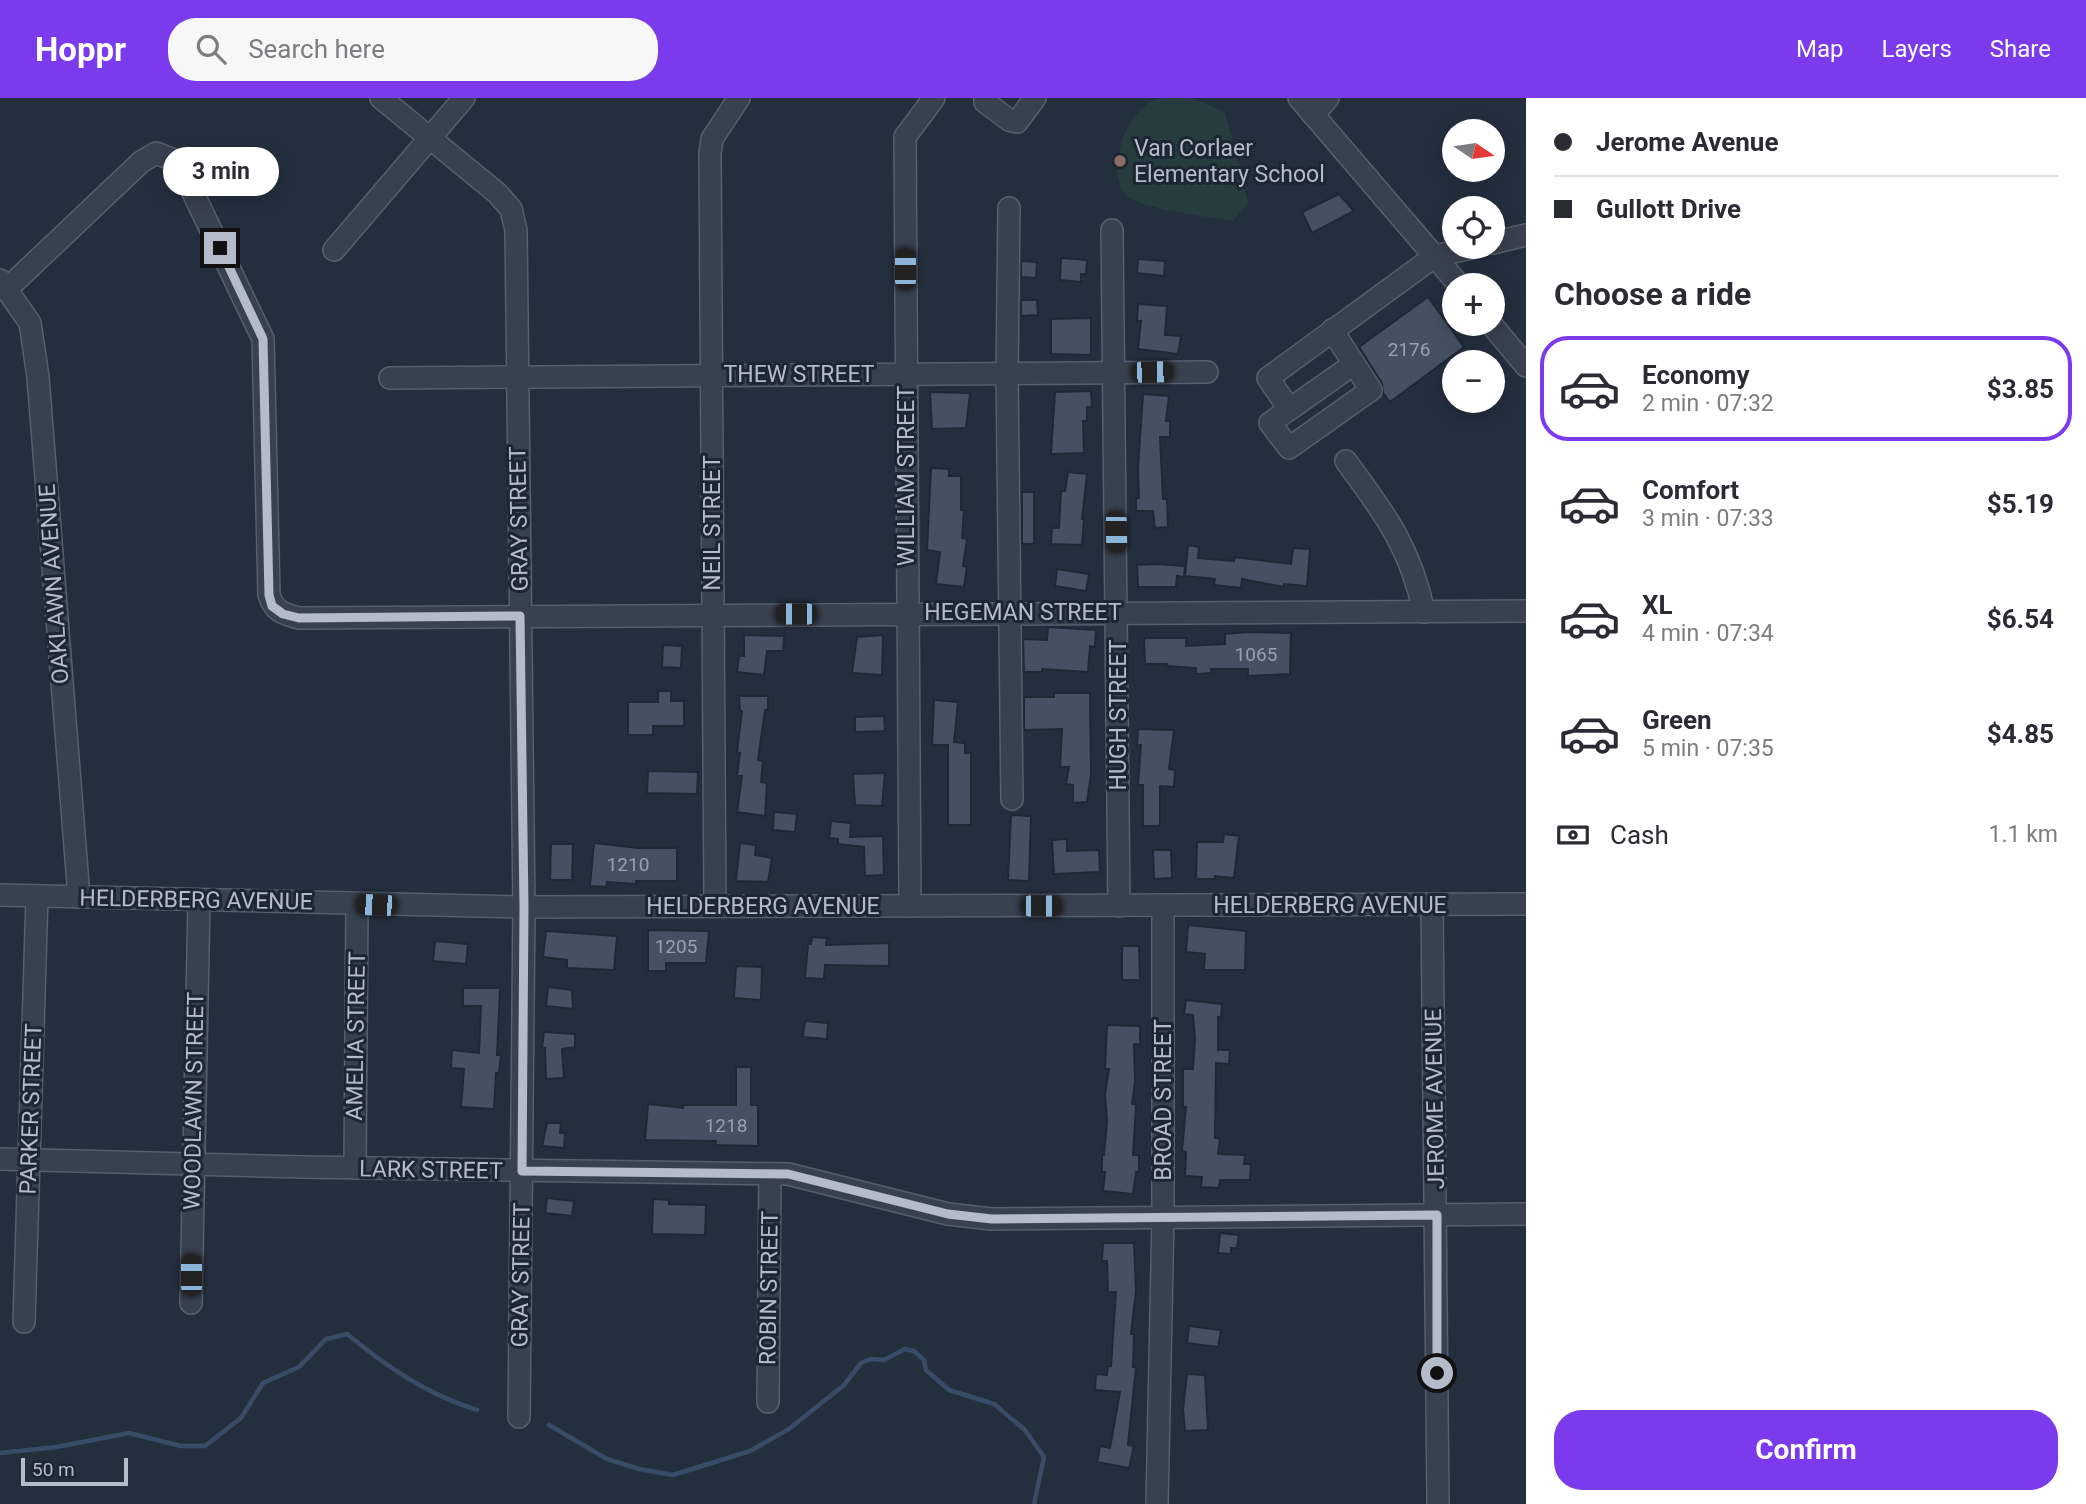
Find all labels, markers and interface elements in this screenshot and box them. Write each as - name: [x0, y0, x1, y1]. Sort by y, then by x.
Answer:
- search box: [168, 18, 658, 81]
- text: Hoppr: [35, 30, 126, 69]
- icon: search: [192, 30, 230, 68]
- text: Search here: [248, 34, 385, 64]
- text: Map: [1796, 35, 1844, 63]
- text: Layers: [1882, 35, 1952, 63]
- text: Share: [1990, 35, 2051, 63]
- north arrow: [1442, 119, 1505, 182]
- map controls: [1442, 119, 1505, 413]
- text: Jerome Avenue: [1596, 127, 1778, 157]
- place label: Van Corlaer Elementary School: [1134, 135, 1325, 188]
- callout: 3 min: [162, 146, 278, 195]
- marker: Van Corlaer Elementary School: [1112, 153, 1128, 169]
- text: 3 min: [192, 158, 250, 185]
- text: Gullott Drive: [1596, 194, 1741, 224]
- button: locate: [1442, 196, 1505, 259]
- route end: [204, 232, 236, 264]
- car: [895, 248, 916, 290]
- button: +: [1442, 273, 1505, 336]
- text: Choose a ride: [1554, 275, 1751, 313]
- house number: 2176: [1388, 338, 1430, 361]
- button: −: [1442, 350, 1505, 413]
- icon: car: [1558, 357, 1621, 420]
- text: Economy: [1642, 360, 1749, 390]
- street label: THEW STREET: [724, 361, 875, 388]
- car: [1131, 361, 1174, 383]
- text: $3.85: [1987, 374, 2054, 404]
- street label: WILLIAM STREET: [893, 386, 920, 566]
- text: 2 min · 07:32: [1642, 390, 1774, 417]
- street label: GRAY STREET: [504, 446, 534, 592]
- street label: NEIL STREET: [699, 455, 726, 591]
- icon: car: [1558, 472, 1621, 535]
- text: Comfort: [1642, 475, 1739, 505]
- street label: OAKLAWN AVENUE: [34, 483, 74, 685]
- text: $5.19: [1987, 489, 2054, 519]
- text: 3 min · 07:33: [1642, 505, 1774, 532]
- car: [1106, 511, 1127, 553]
- icon: car: [1558, 587, 1621, 650]
- text: XL: [1642, 590, 1673, 620]
- street label: HEGEMAN STREET: [924, 599, 1122, 626]
- car: [776, 604, 818, 625]
- text: $6.54: [1987, 604, 2054, 634]
- text: 4 min · 07:34: [1642, 620, 1774, 647]
- street label: HUGH STREET: [1105, 639, 1132, 790]
- house number: 1065: [1235, 643, 1277, 666]
- icon: car: [1558, 702, 1621, 765]
- text: Green: [1642, 705, 1712, 735]
- text: $4.85: [1987, 719, 2054, 749]
- text: 5 min · 07:35: [1642, 735, 1774, 762]
- icon: cash: [1554, 816, 1592, 854]
- text: Cash: [1610, 820, 1669, 850]
- text: 1.1 km: [1989, 821, 2058, 848]
- house number: 1210: [607, 853, 649, 876]
- street label: HELDERBERG AVENUE: [79, 884, 313, 916]
- street label: HELDERBERG AVENUE: [1213, 892, 1447, 919]
- street label: HELDERBERG AVENUE: [646, 893, 880, 920]
- car: [355, 894, 398, 916]
- car: [1021, 896, 1063, 917]
- house number: 1205: [655, 935, 697, 958]
- street label: AMELIA STREET: [341, 951, 371, 1121]
- street label: WOODLAWN STREET: [179, 991, 209, 1210]
- street label: JEROME AVENUE: [1420, 1008, 1450, 1190]
- street label: BROAD STREET: [1150, 1019, 1177, 1181]
- street label: PARKER STREET: [15, 1023, 47, 1195]
- house number: 1218: [705, 1114, 747, 1137]
- street label: LARK STREET: [359, 1155, 503, 1185]
- street label: GRAY STREET: [506, 1202, 536, 1348]
- street label: ROBIN STREET: [754, 1210, 784, 1365]
- car: [181, 1254, 202, 1296]
- route start: [1421, 1357, 1453, 1389]
- button: Confirm: [1554, 1410, 2058, 1490]
- scale bar: [21, 1455, 128, 1487]
- text: 50 m: [32, 1458, 75, 1481]

